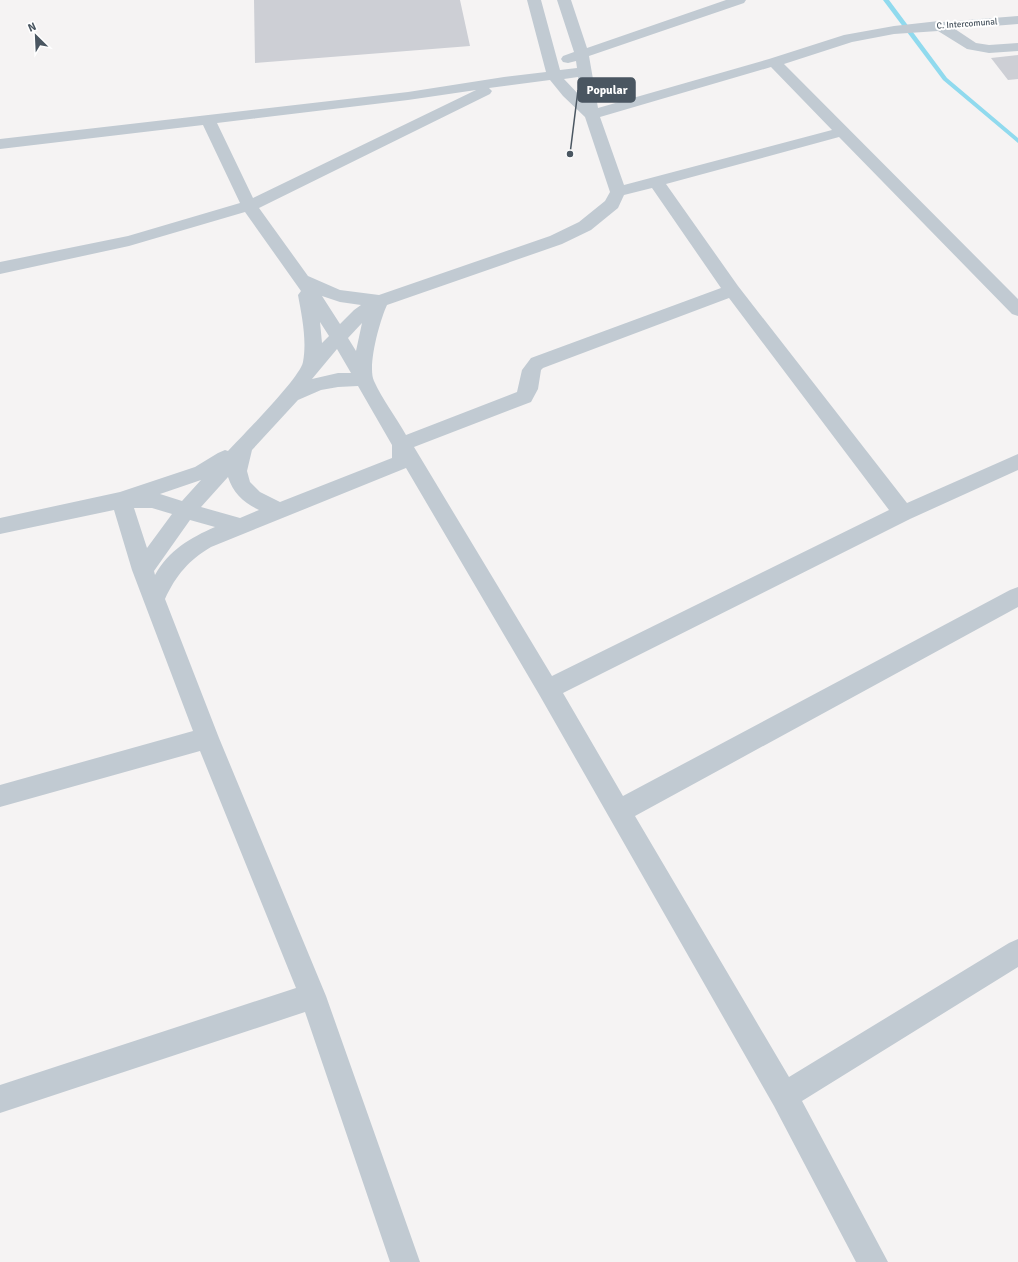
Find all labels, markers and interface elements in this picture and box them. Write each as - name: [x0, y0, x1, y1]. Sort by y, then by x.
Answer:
- north arrow: [16, 16, 56, 56]
- street label: C. Intercomunal: [936, 16, 998, 32]
- text: N: [26, 20, 38, 35]
- callout: Popular: [578, 78, 635, 102]
- text: Popular: [587, 83, 628, 98]

